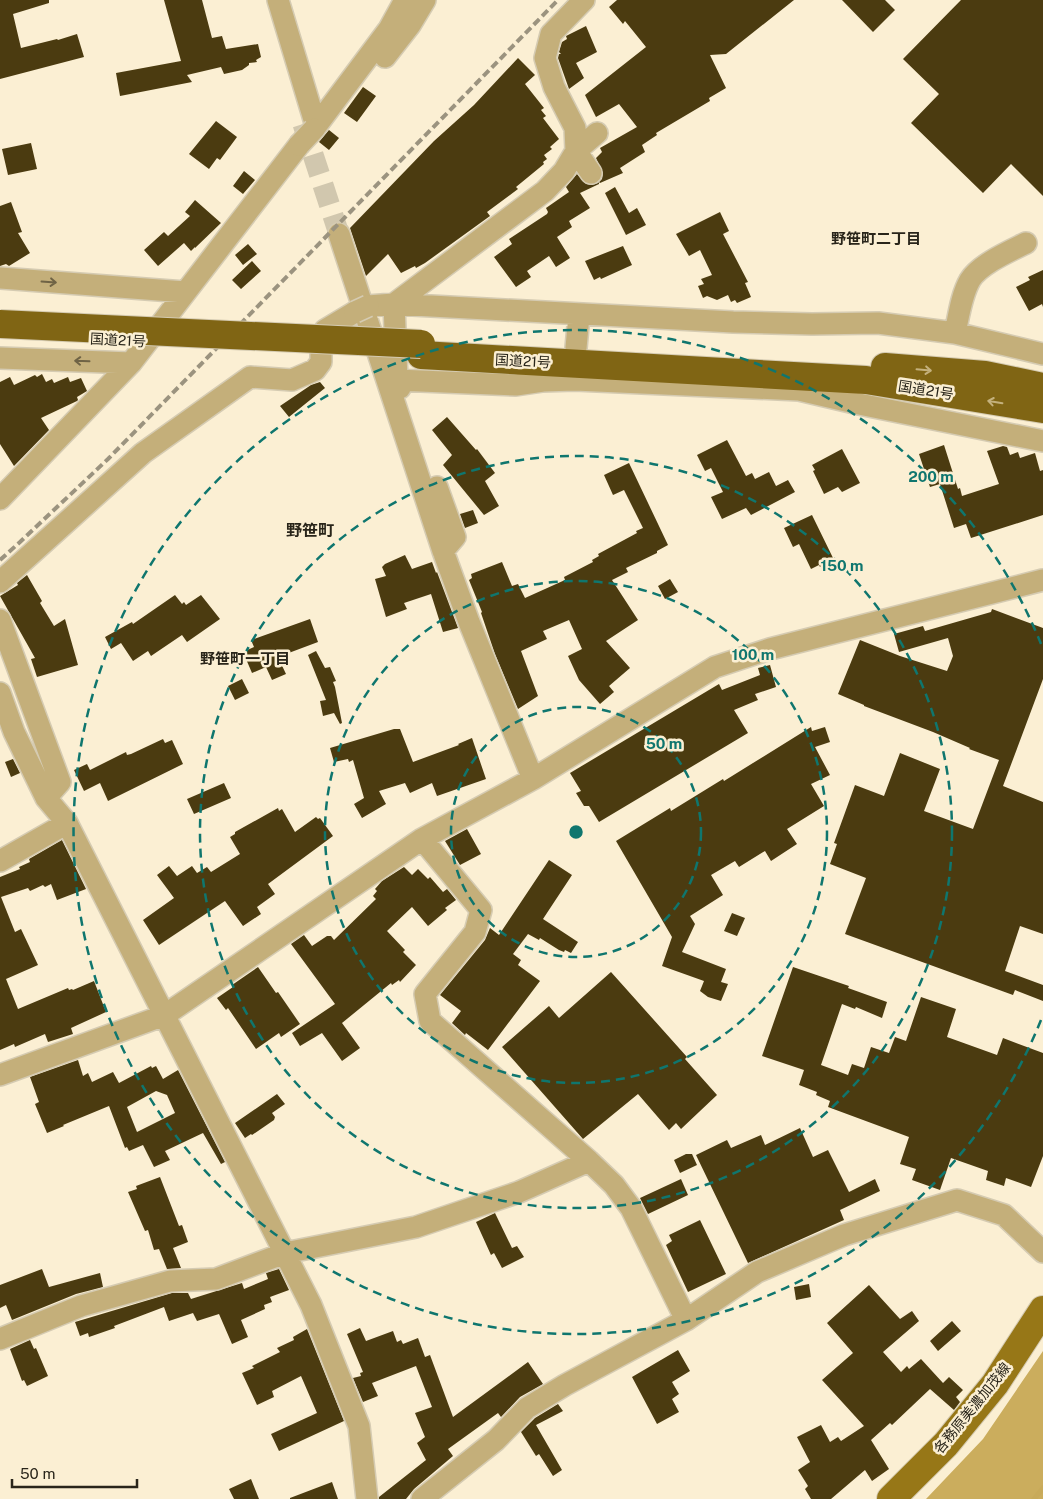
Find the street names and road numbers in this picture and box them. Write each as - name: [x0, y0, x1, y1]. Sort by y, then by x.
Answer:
- street label: 国道21号: [90, 331, 146, 349]
- street label: 国道21号: [495, 352, 551, 370]
- street label: 国道21号: [897, 378, 955, 402]
- street label: 各務原美濃加茂線: [931, 1359, 1013, 1457]

